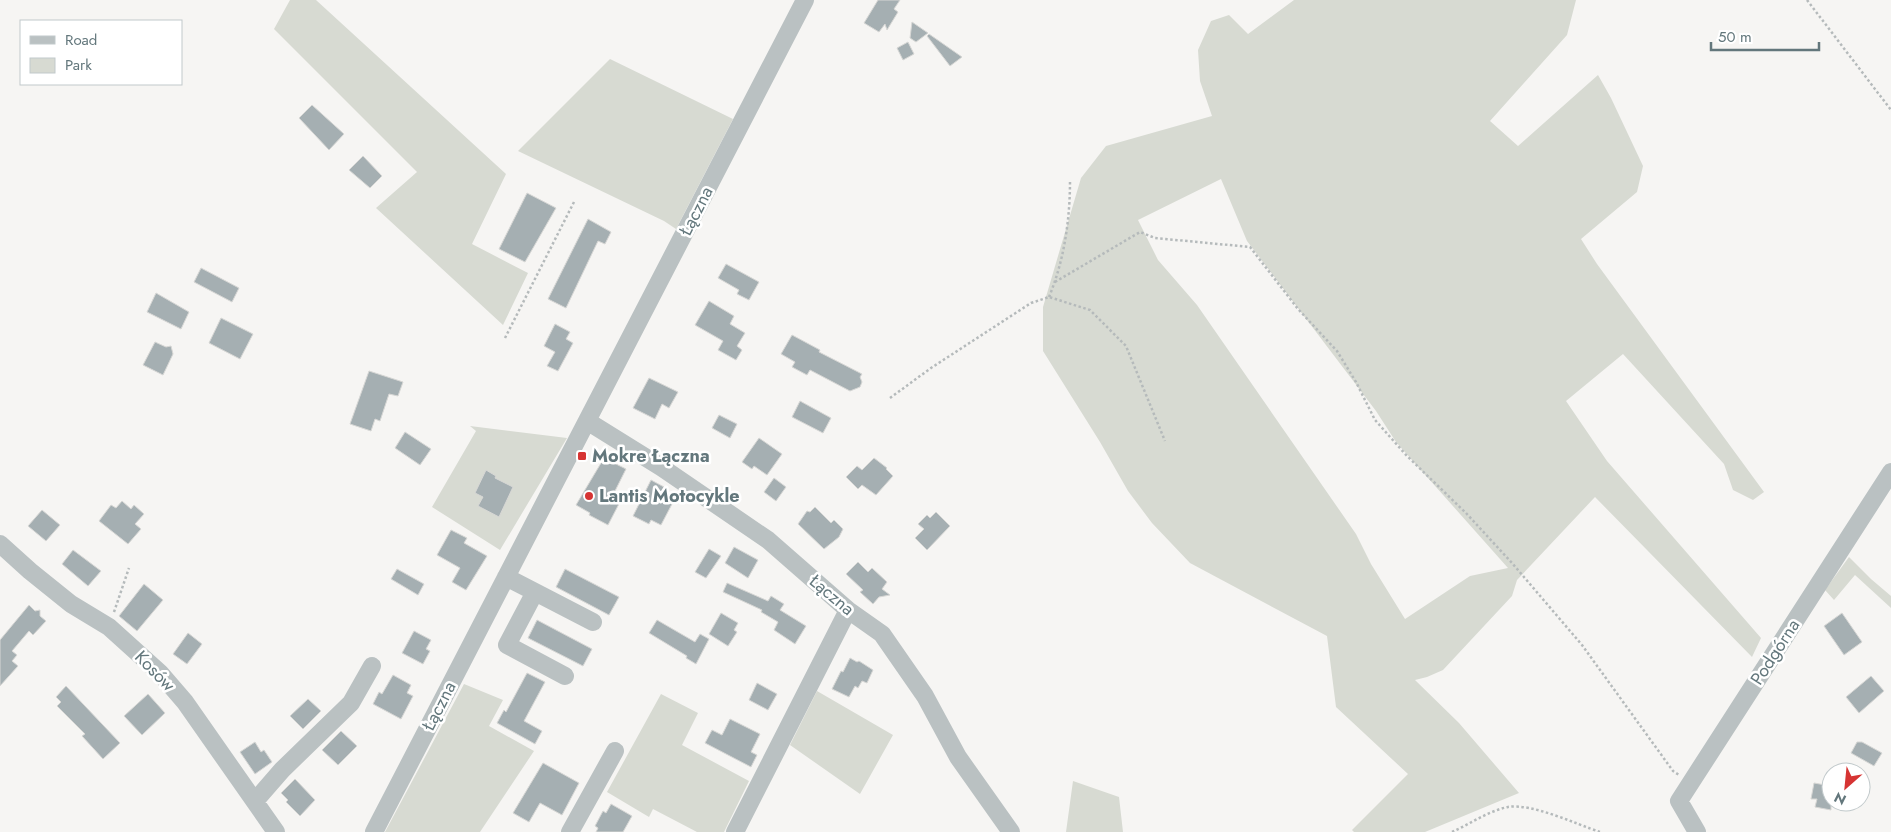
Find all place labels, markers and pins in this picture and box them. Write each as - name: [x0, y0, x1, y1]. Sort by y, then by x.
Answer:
- place label: Mokre Łączna: [592, 443, 710, 469]
- marker: Mokre Łączna: [576, 450, 588, 462]
- place label: Lantis Motocykle: [599, 483, 740, 509]
- marker: Lantis Motocykle: [583, 490, 595, 502]

